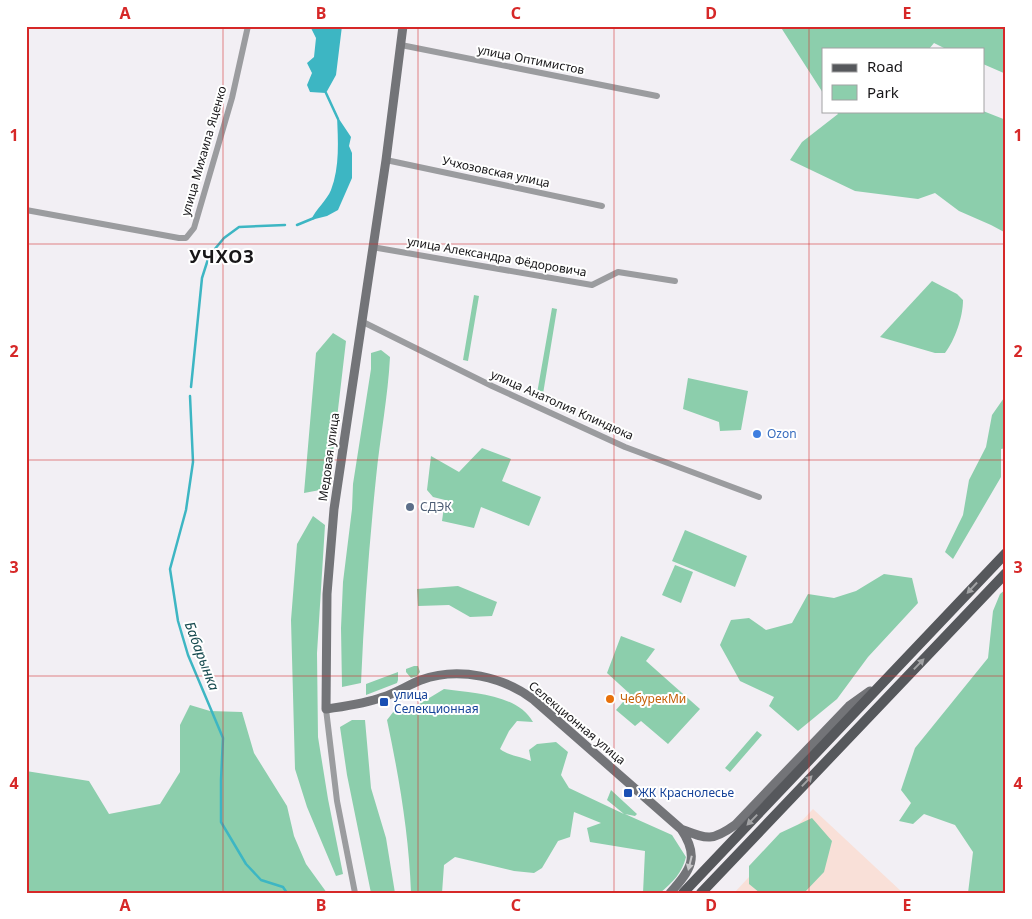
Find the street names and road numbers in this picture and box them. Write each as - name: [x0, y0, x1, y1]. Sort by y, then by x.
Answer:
- street label: улица Оптимистов: [476, 41, 586, 78]
- street label: улица Михаила Яценко: [177, 84, 230, 218]
- street label: Учхозовская улица: [441, 152, 552, 191]
- street label: улица Александра Фёдоровича: [406, 232, 588, 281]
- street label: улица Анатолия Клиндюка: [488, 365, 636, 444]
- street label: Медовая улица: [314, 412, 343, 502]
- street label: Селекционная улица: [525, 677, 629, 768]

